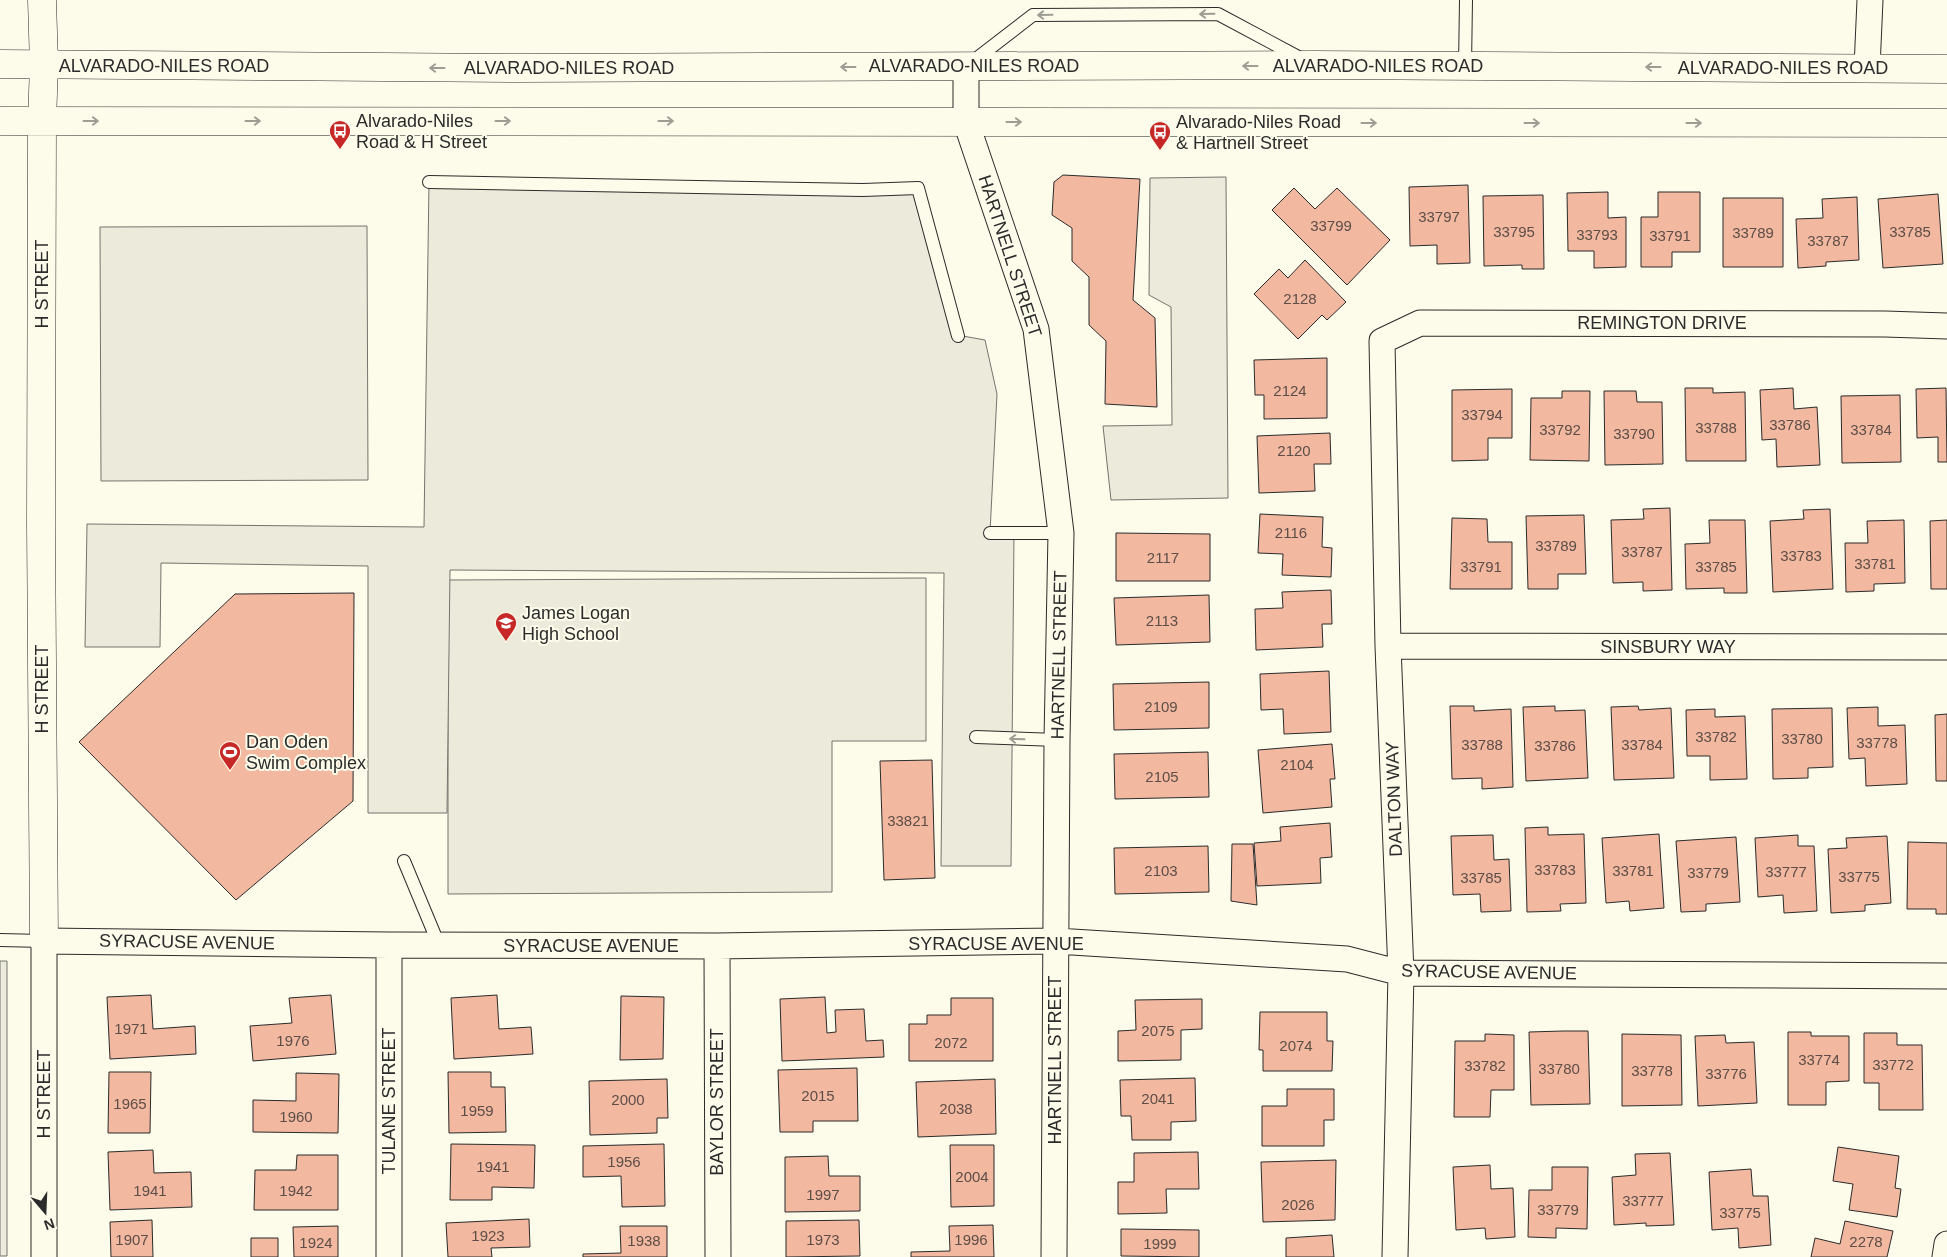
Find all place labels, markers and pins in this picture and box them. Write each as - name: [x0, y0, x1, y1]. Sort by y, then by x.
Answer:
- place label: Alvarado-Niles Road & H Street: [356, 111, 487, 152]
- place label: Alvarado-Niles Road & Hartnell Street: [1176, 112, 1341, 153]
- bus stop icon: Alvarado-Niles Road & H Street: [328, 119, 352, 150]
- bus stop icon: Alvarado-Niles Road & Hartnell Street: [1148, 120, 1172, 151]
- place label: James Logan High School: [522, 603, 630, 644]
- school or university icon: James Logan High School: [494, 611, 518, 642]
- place label: Dan Oden Swim Complex: [246, 732, 366, 773]
- sports icon: Dan Oden Swim Complex: [218, 740, 242, 771]

